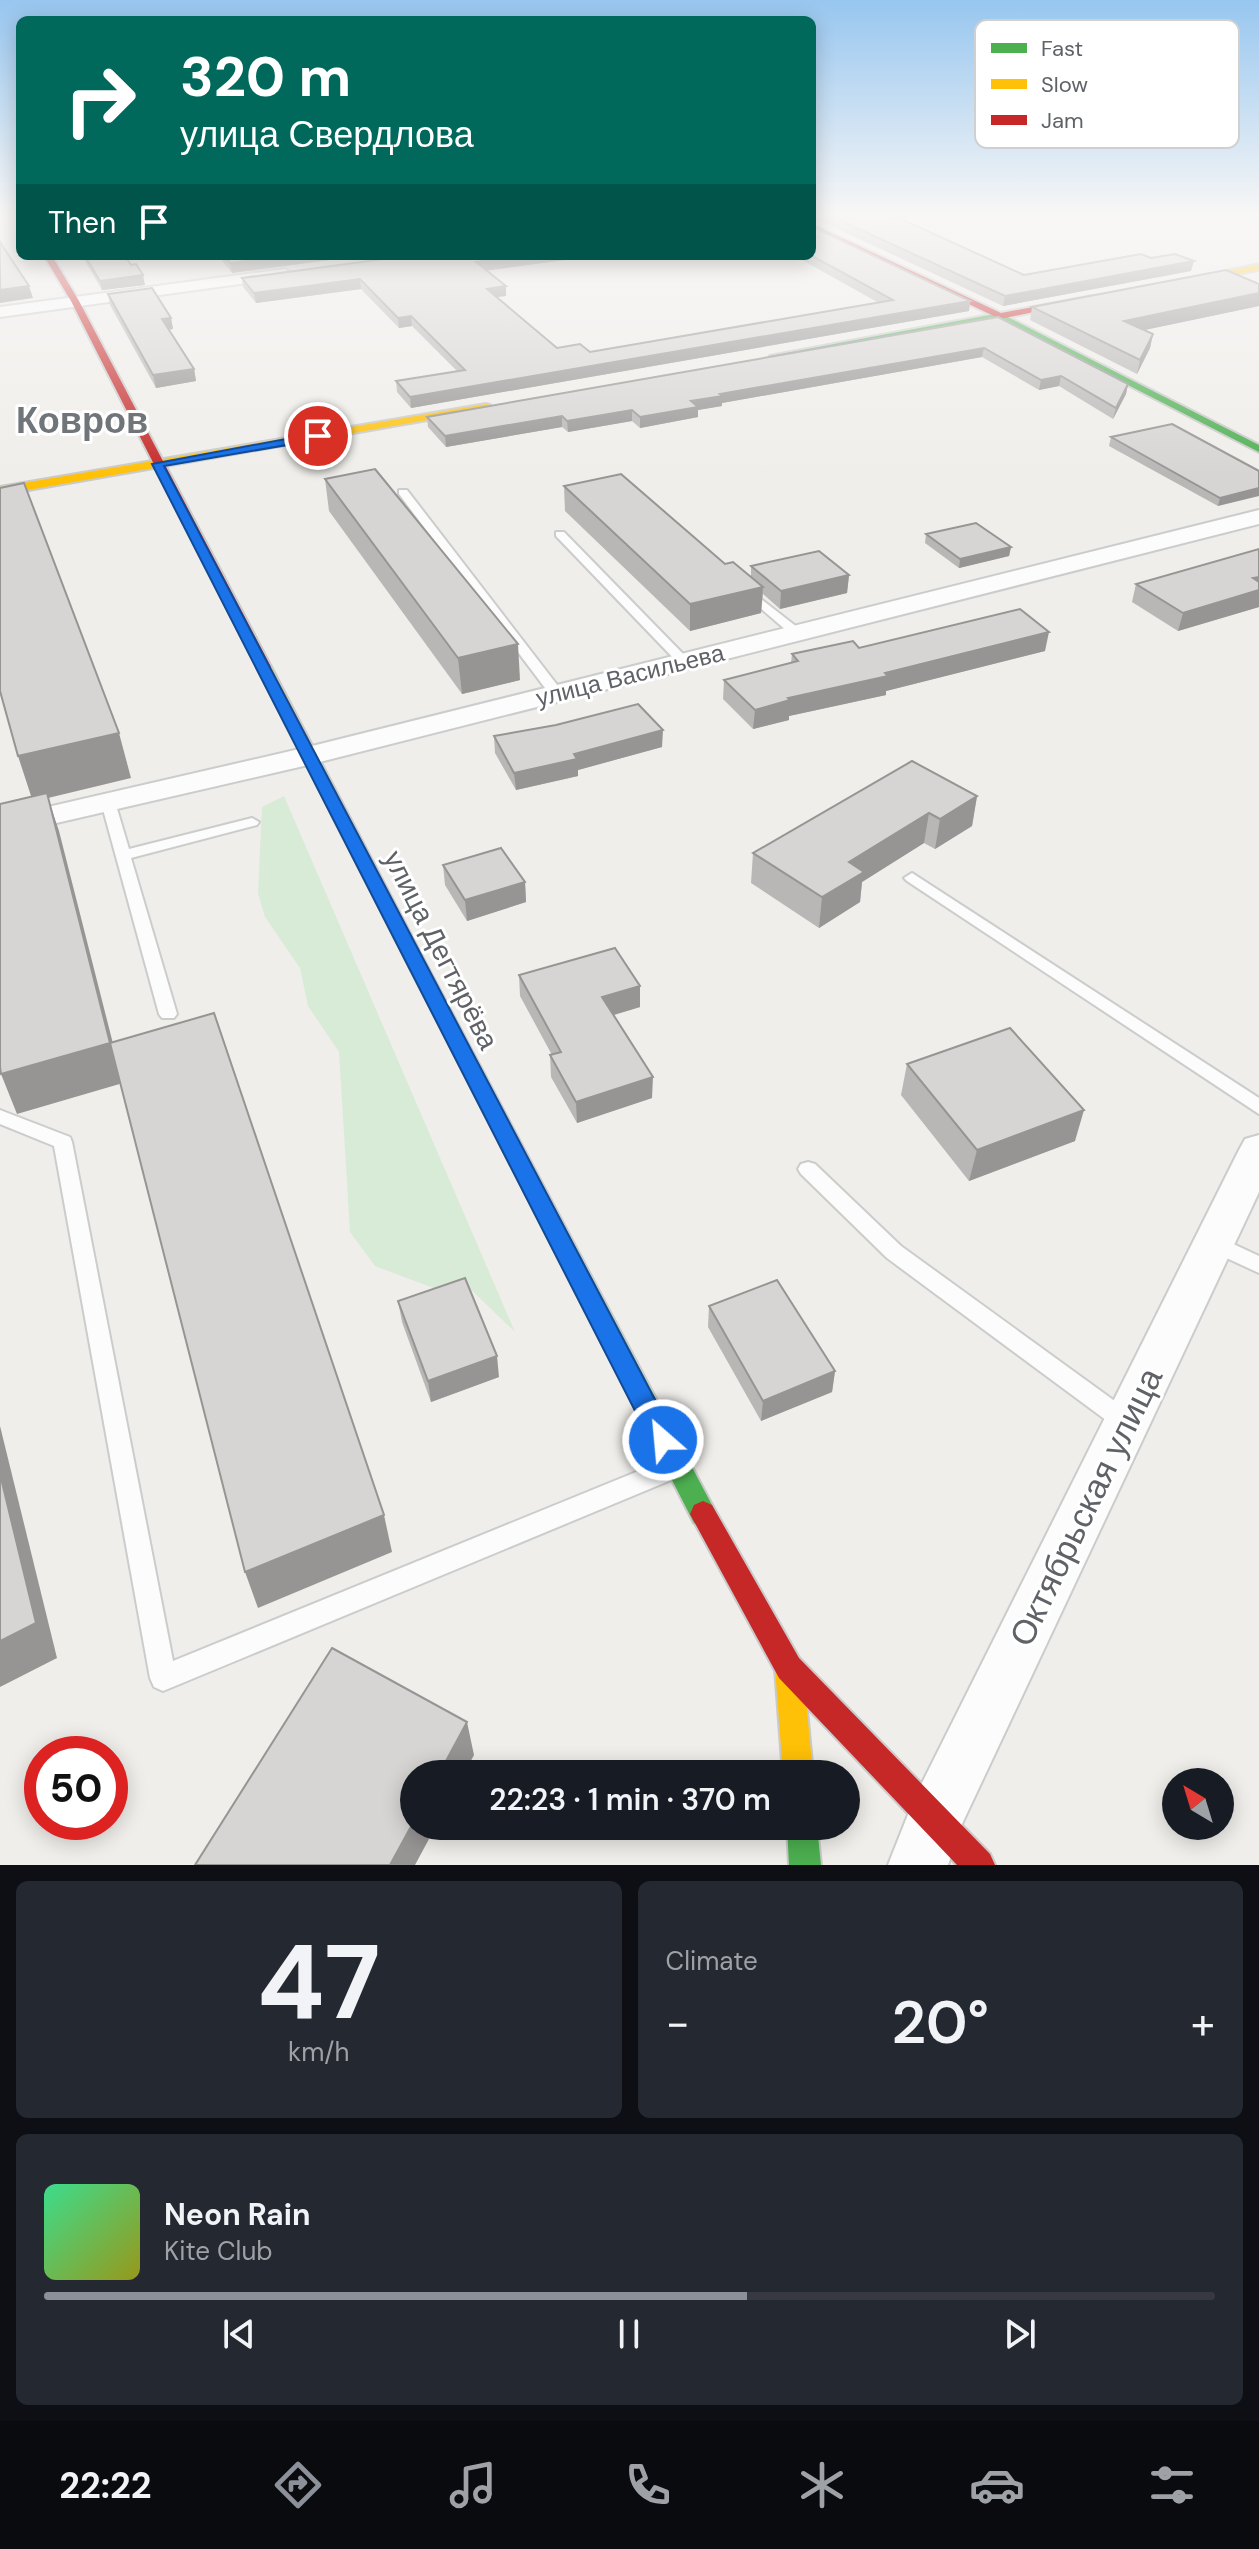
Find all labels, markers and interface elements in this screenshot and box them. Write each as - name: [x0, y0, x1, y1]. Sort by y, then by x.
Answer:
- legend: [975, 20, 1239, 148]
- text: Fast: [1041, 34, 1083, 63]
- text: 320 m: [180, 40, 351, 113]
- icon: right: [48, 48, 152, 152]
- text: Slow: [1041, 70, 1088, 99]
- text: Jam: [1041, 106, 1084, 135]
- text: улица Свердлова: [180, 111, 474, 158]
- icon: arrive: [132, 200, 176, 244]
- text: Then: [48, 203, 116, 242]
- district label: Ковров: [16, 397, 148, 444]
- pin: [284, 402, 352, 470]
- icon: arrive: [296, 414, 340, 458]
- street label: улица Васильева: [533, 636, 728, 713]
- street label: улица Дегтярёва: [375, 844, 507, 1056]
- street label: Октябрьская улица: [999, 1360, 1173, 1654]
- position arrow: [621, 1398, 705, 1482]
- speed limit sign: 50: [24, 1736, 128, 1840]
- north arrow: [1162, 1768, 1234, 1840]
- map controls: [1162, 1768, 1234, 1840]
- text: 22:23 · 1 min · 370 m: [489, 1780, 771, 1819]
- text: 47: [257, 1915, 380, 2050]
- text: Climate: [666, 1944, 758, 1978]
- text: 20°: [891, 1983, 989, 2062]
- text: −: [666, 1994, 690, 2052]
- text: +: [1191, 1994, 1215, 2052]
- text: km/h: [288, 2035, 349, 2069]
- text: Neon Rain: [164, 2195, 310, 2234]
- text: Kite Club: [164, 2234, 273, 2268]
- icon: previous: [217, 2312, 261, 2356]
- icon: pause: [607, 2312, 651, 2356]
- icon: next: [998, 2312, 1042, 2356]
- icon: directions: [270, 2457, 326, 2513]
- icon: music: [445, 2457, 501, 2513]
- icon: phone: [620, 2457, 676, 2513]
- icon: climate: [794, 2457, 850, 2513]
- icon: car: [969, 2457, 1025, 2513]
- icon: filters: [1144, 2457, 1200, 2513]
- text: 22:22: [59, 2462, 152, 2509]

